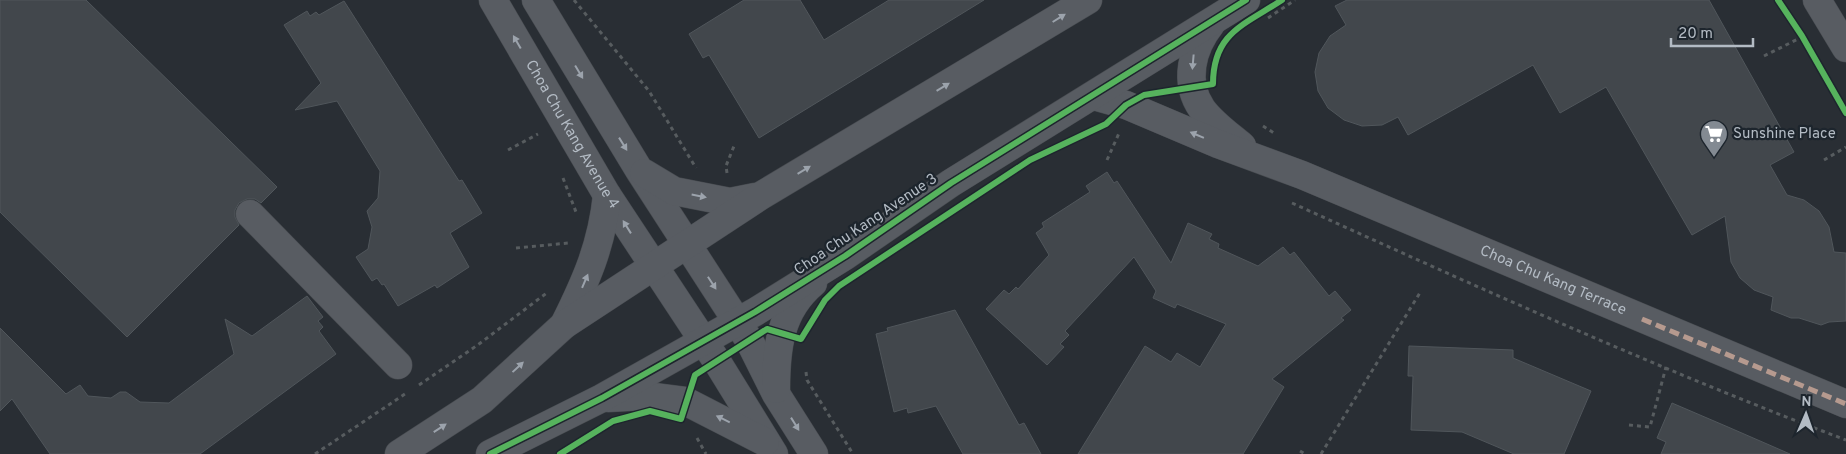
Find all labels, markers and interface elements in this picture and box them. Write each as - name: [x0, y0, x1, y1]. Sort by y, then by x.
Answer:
- one-way arrow: [1052, 13, 1066, 23]
- scale bar: [1671, 15, 1754, 47]
- text: 20 m: [1678, 25, 1713, 44]
- one-way arrow: [513, 35, 522, 48]
- one-way arrow: [1189, 55, 1197, 71]
- street label: Choa Chu Kang Avenue 4: [521, 57, 623, 213]
- one-way arrow: [575, 65, 584, 78]
- one-way arrow: [937, 83, 950, 92]
- supermarket icon: Sunshine Place: [1699, 119, 1729, 158]
- place label: Sunshine Place: [1733, 125, 1836, 144]
- one-way arrow: [1190, 130, 1204, 138]
- one-way arrow: [618, 137, 627, 150]
- one-way arrow: [797, 166, 810, 175]
- street label: Choa Chu Kang Avenue 3: [791, 170, 941, 280]
- one-way arrow: [691, 192, 706, 200]
- one-way arrow: [622, 220, 631, 233]
- street label: Choa Chu Kang Terrace: [1477, 241, 1629, 320]
- one-way arrow: [581, 273, 589, 288]
- one-way arrow: [707, 277, 716, 290]
- one-way arrow: [512, 361, 524, 373]
- north arrow: [1781, 389, 1831, 439]
- text: N: [1801, 394, 1812, 411]
- one-way arrow: [716, 415, 731, 423]
- one-way arrow: [790, 417, 800, 430]
- one-way arrow: [434, 423, 447, 432]

